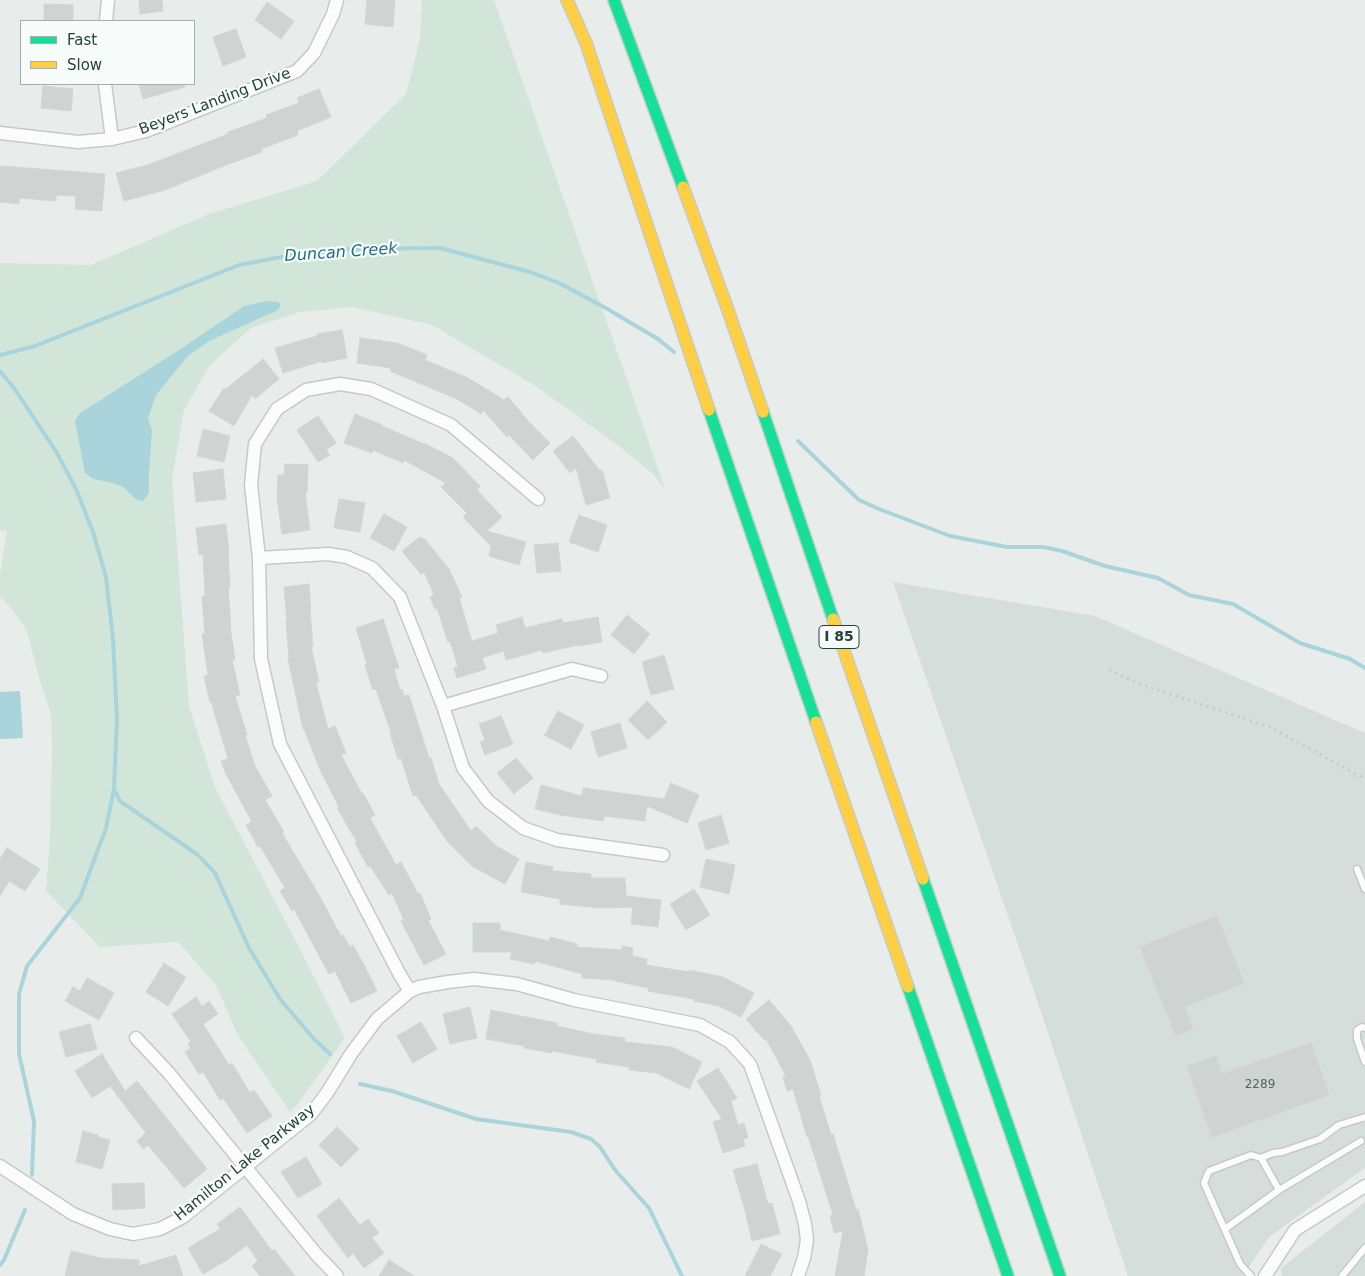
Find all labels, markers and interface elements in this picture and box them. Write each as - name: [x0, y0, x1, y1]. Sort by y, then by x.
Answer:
- legend: [20, 20, 195, 85]
- text: Fast: [67, 31, 97, 49]
- text: Slow: [67, 56, 102, 74]
- street label: Beyers Landing Drive: [137, 65, 293, 139]
- water label: Duncan Creek: [284, 239, 398, 267]
- road number: I 85: [819, 626, 859, 649]
- house number: 2289: [1245, 1078, 1275, 1092]
- street label: Hamilton Lake Parkway: [171, 1101, 319, 1225]

